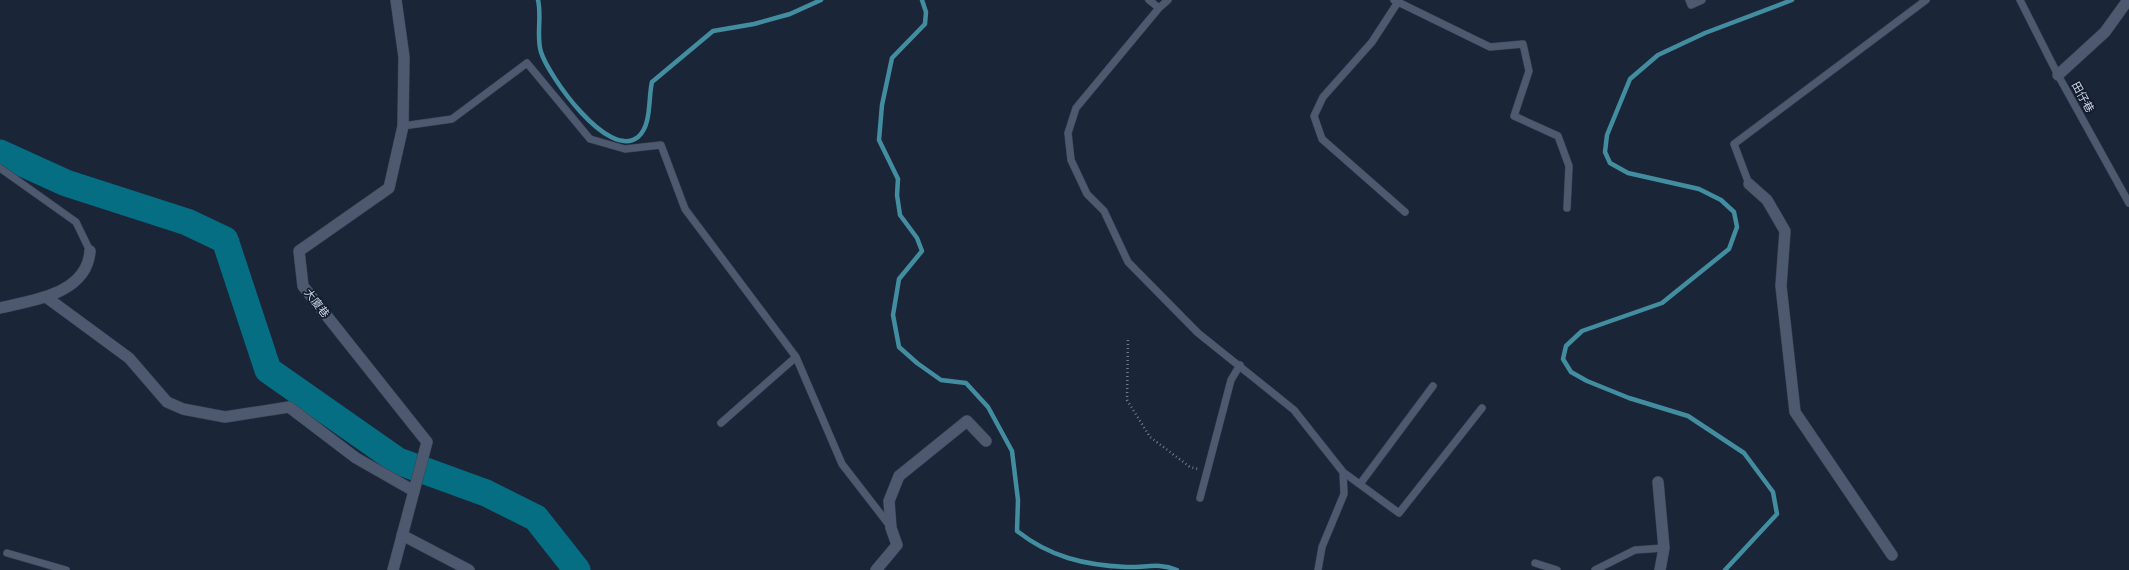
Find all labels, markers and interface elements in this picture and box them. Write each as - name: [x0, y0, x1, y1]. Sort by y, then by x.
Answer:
- street label: 田仔巷: [2069, 79, 2097, 115]
- street label: 大廈巷: [301, 286, 333, 320]

